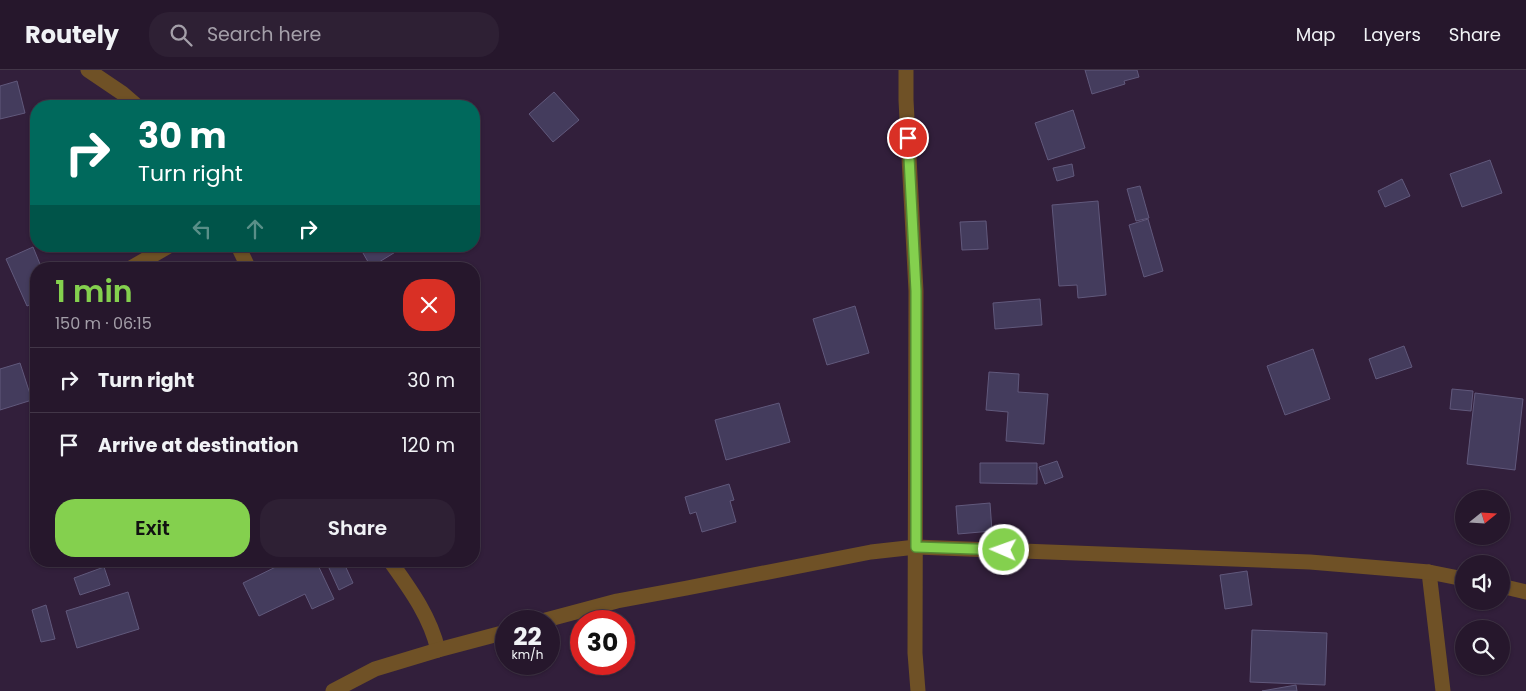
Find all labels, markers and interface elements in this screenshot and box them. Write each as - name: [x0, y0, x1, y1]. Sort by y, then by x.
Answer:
- search box: [149, 12, 499, 57]
- text: Routely: [25, 18, 119, 51]
- icon: search: [167, 21, 195, 49]
- text: Search here: [207, 21, 321, 48]
- text: Map: [1296, 22, 1336, 47]
- text: Layers: [1364, 22, 1421, 47]
- text: Share: [1449, 22, 1501, 47]
- text: 30 m: [138, 111, 226, 160]
- pin: [887, 117, 929, 159]
- icon: right: [55, 120, 120, 185]
- icon: arrive: [894, 124, 922, 152]
- text: Turn right: [138, 158, 243, 189]
- icon: left: [188, 215, 216, 243]
- icon: ahead: [241, 215, 269, 243]
- icon: right: [294, 215, 322, 243]
- text: 1 min: [55, 270, 133, 313]
- button: close: [403, 279, 455, 331]
- text: 150 m · 06:15: [55, 312, 152, 335]
- icon: right: [55, 366, 83, 394]
- text: Turn right: [98, 367, 194, 394]
- text: 30 m: [407, 367, 455, 394]
- icon: arrive: [55, 431, 83, 459]
- text: Arrive at destination: [98, 432, 299, 459]
- text: 120 m: [401, 432, 455, 459]
- north arrow: [1455, 490, 1510, 545]
- map controls: [1455, 490, 1510, 675]
- button: Exit: [55, 499, 250, 557]
- button: Share: [260, 499, 455, 557]
- position arrow: [977, 523, 1029, 575]
- button: sound: [1455, 555, 1510, 610]
- speed limit sign: 30: [570, 610, 635, 675]
- text: 22: [513, 619, 542, 654]
- button: search: [1455, 620, 1510, 675]
- text: km/h: [512, 646, 543, 663]

